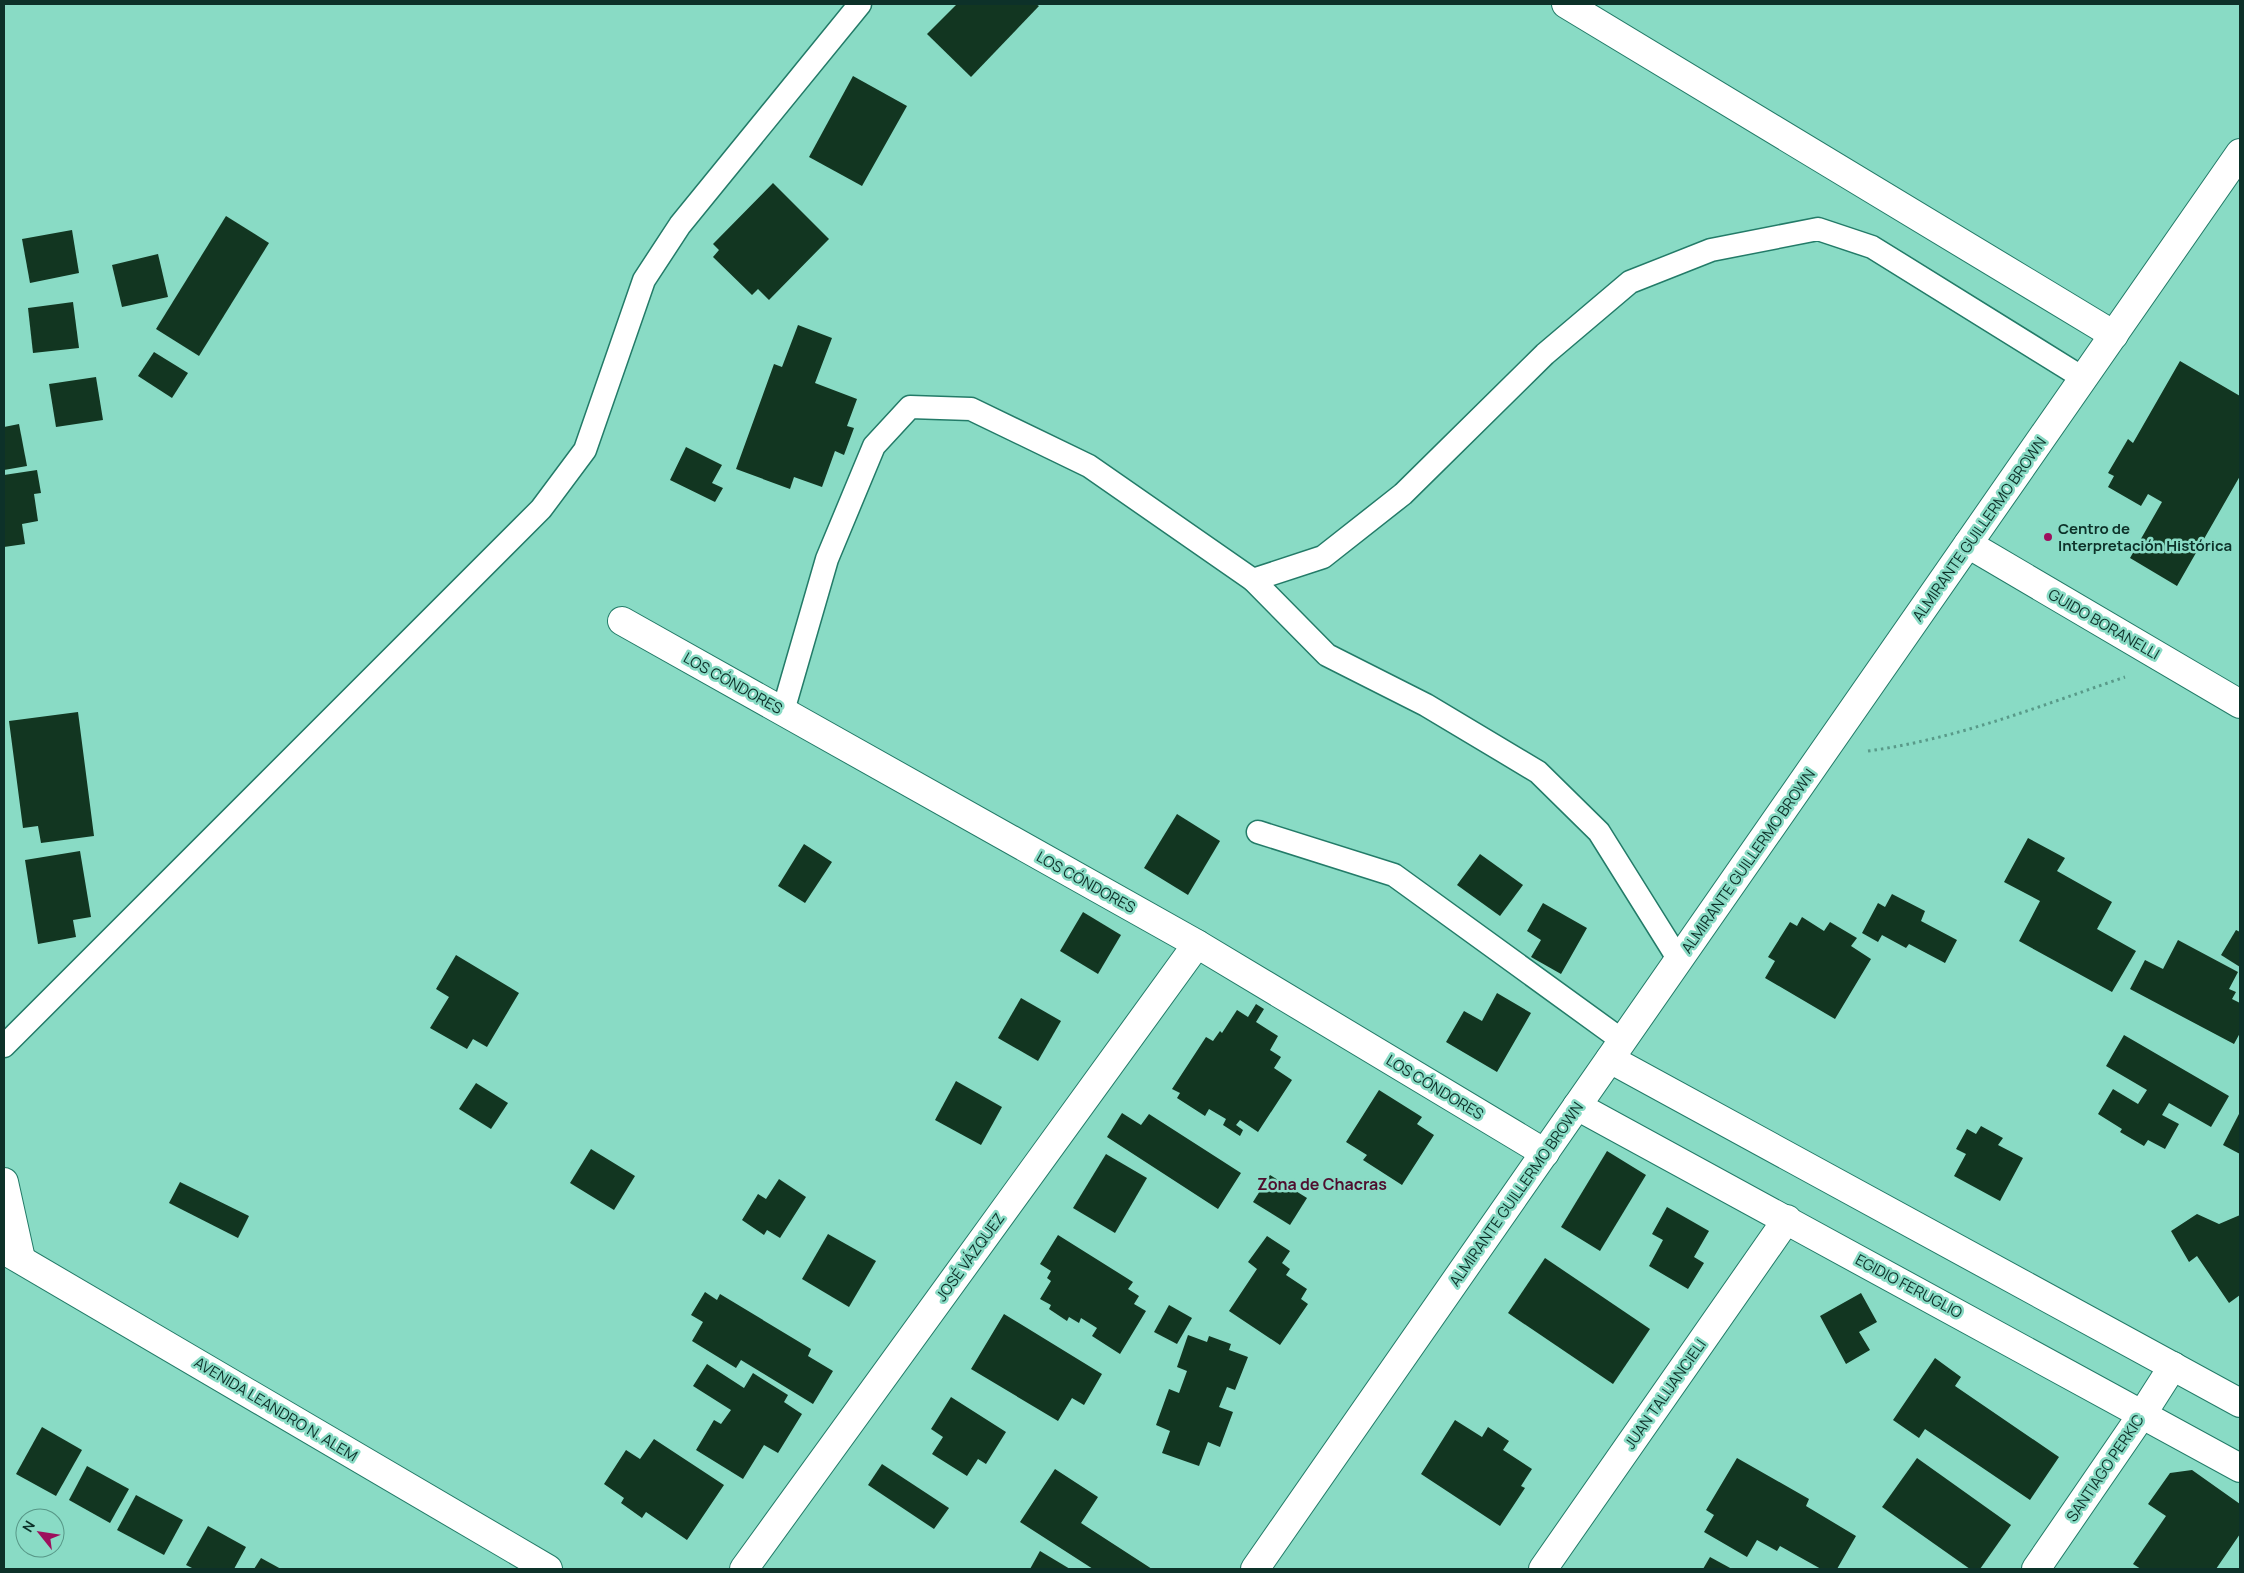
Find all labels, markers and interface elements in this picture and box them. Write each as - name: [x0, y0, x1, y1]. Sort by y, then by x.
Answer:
- street label: ALMIRANTE GUILLERMO BROWN: [1907, 433, 2051, 625]
- place label: Centro de Interpretación Histórica: [2058, 518, 2232, 556]
- marker: Centro de Interpretación Histórica: [2042, 531, 2054, 543]
- street label: GUIDO BORANELLI: [2045, 584, 2163, 664]
- street label: LOS CÓNDORES: [680, 647, 786, 719]
- street label: ALMIRANTE GUILLERMO BROWN: [1676, 765, 1820, 957]
- street label: LOS CÓNDORES: [1033, 846, 1139, 918]
- street label: LOS CÓNDORES: [1382, 1050, 1488, 1124]
- street label: ALMIRANTE GUILLERMO BROWN: [1444, 1098, 1588, 1290]
- district label: Zona de Chacras: [1257, 1173, 1387, 1195]
- street label: JOSÉ VÁZQUEZ: [931, 1209, 1009, 1305]
- street label: EGIDIO FERUGLIO: [1852, 1249, 1966, 1323]
- street label: JUAN TALIJANCIELI: [1619, 1335, 1711, 1453]
- street label: AVENIDA LEANDRO N. ALEM: [191, 1352, 361, 1466]
- street label: SANTIAGO PERKIC: [2061, 1410, 2149, 1526]
- north arrow: [15, 1508, 65, 1558]
- text: N: [18, 1517, 39, 1535]

